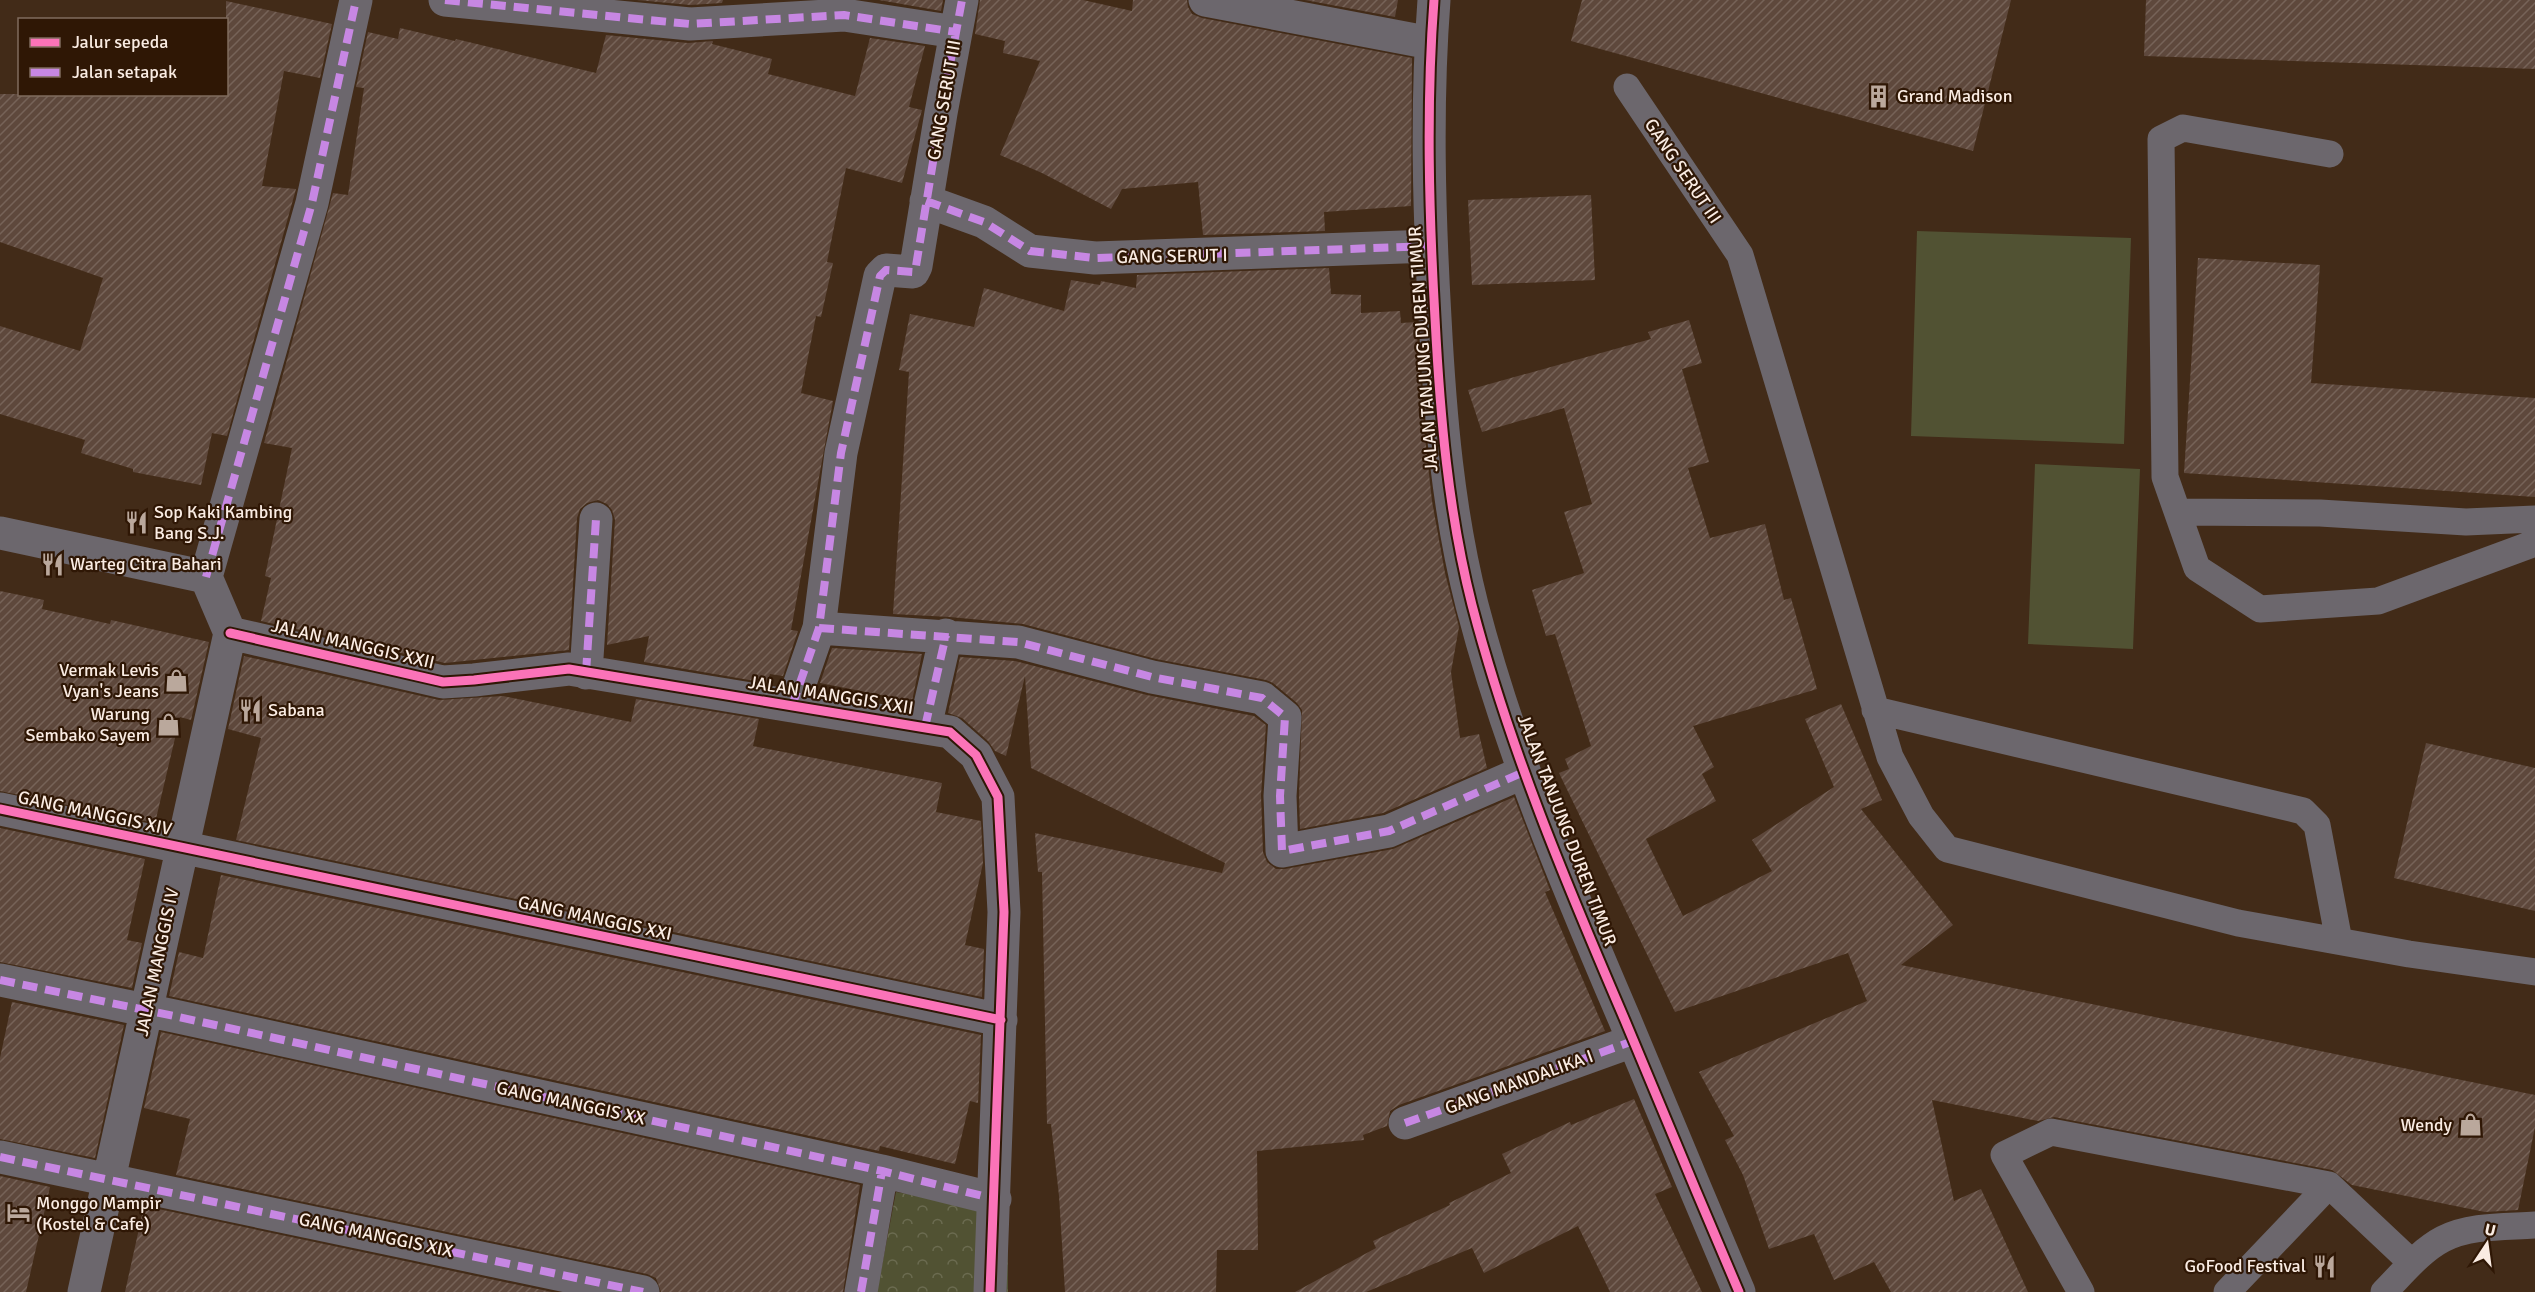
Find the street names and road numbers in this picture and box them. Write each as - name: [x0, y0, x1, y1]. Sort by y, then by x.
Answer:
- street label: GANG SERUT III: [923, 38, 965, 162]
- street label: GANG SERUT III: [1640, 114, 1726, 228]
- street label: JALAN TANJUNG DUREN TIMUR: [1403, 225, 1443, 473]
- street label: GANG SERUT I: [1116, 244, 1228, 268]
- street label: JALAN MANGGIS XXII: [269, 614, 437, 674]
- street label: JALAN MANGGIS XXII: [747, 671, 915, 719]
- street label: JALAN TANJUNG DUREN TIMUR: [1513, 711, 1621, 949]
- street label: GANG MANGGIS XIV: [16, 786, 175, 840]
- street label: JALAN MANGGIS IV: [131, 885, 184, 1038]
- street label: GANG MANGGIS XXI: [516, 891, 674, 945]
- street label: GANG MANDALIKA I: [1442, 1045, 1596, 1119]
- street label: GANG MANGGIS XX: [495, 1076, 648, 1130]
- street label: GANG MANGGIS XIX: [297, 1208, 455, 1262]

